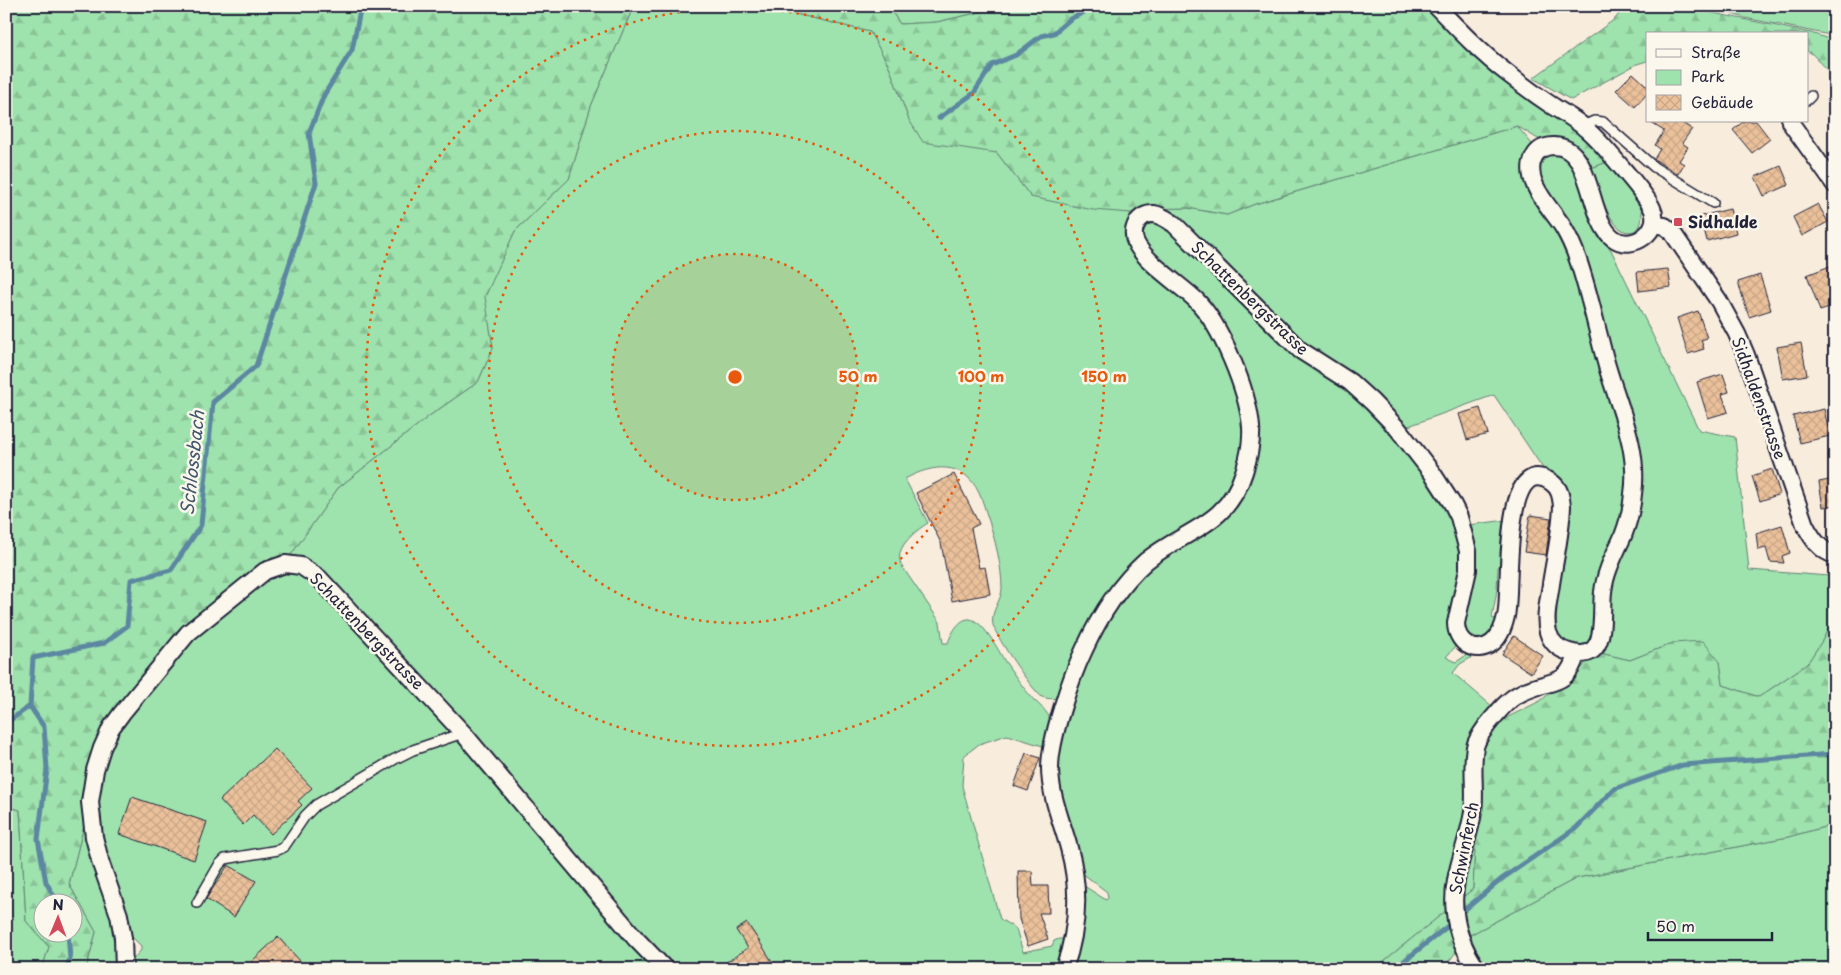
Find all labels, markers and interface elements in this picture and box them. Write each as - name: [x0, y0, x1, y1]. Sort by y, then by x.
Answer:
- legend: [1646, 32, 1808, 122]
- text: Straße: [1691, 40, 1741, 63]
- text: Park: [1691, 64, 1725, 87]
- text: Gebäude: [1691, 90, 1753, 113]
- place label: Sidhalde: [1688, 209, 1758, 233]
- marker: Sidhalde: [1672, 216, 1684, 228]
- street label: Schattenbergstrasse: [1187, 235, 1315, 360]
- street label: Sidhaldenstrasse: [1727, 333, 1793, 462]
- text: 50 m: [839, 364, 877, 387]
- text: 100 m: [958, 364, 1004, 387]
- text: 150 m: [1081, 364, 1127, 387]
- centre of rings: [726, 368, 744, 386]
- water label: Schlossbach: [173, 409, 210, 516]
- street label: Schattenbergstrasse: [305, 566, 430, 694]
- street label: Schwinferch: [1442, 799, 1484, 896]
- north arrow: [32, 892, 82, 942]
- text: N: [53, 894, 64, 915]
- scale bar: [1648, 910, 1772, 942]
- text: 50 m: [1656, 914, 1695, 937]

